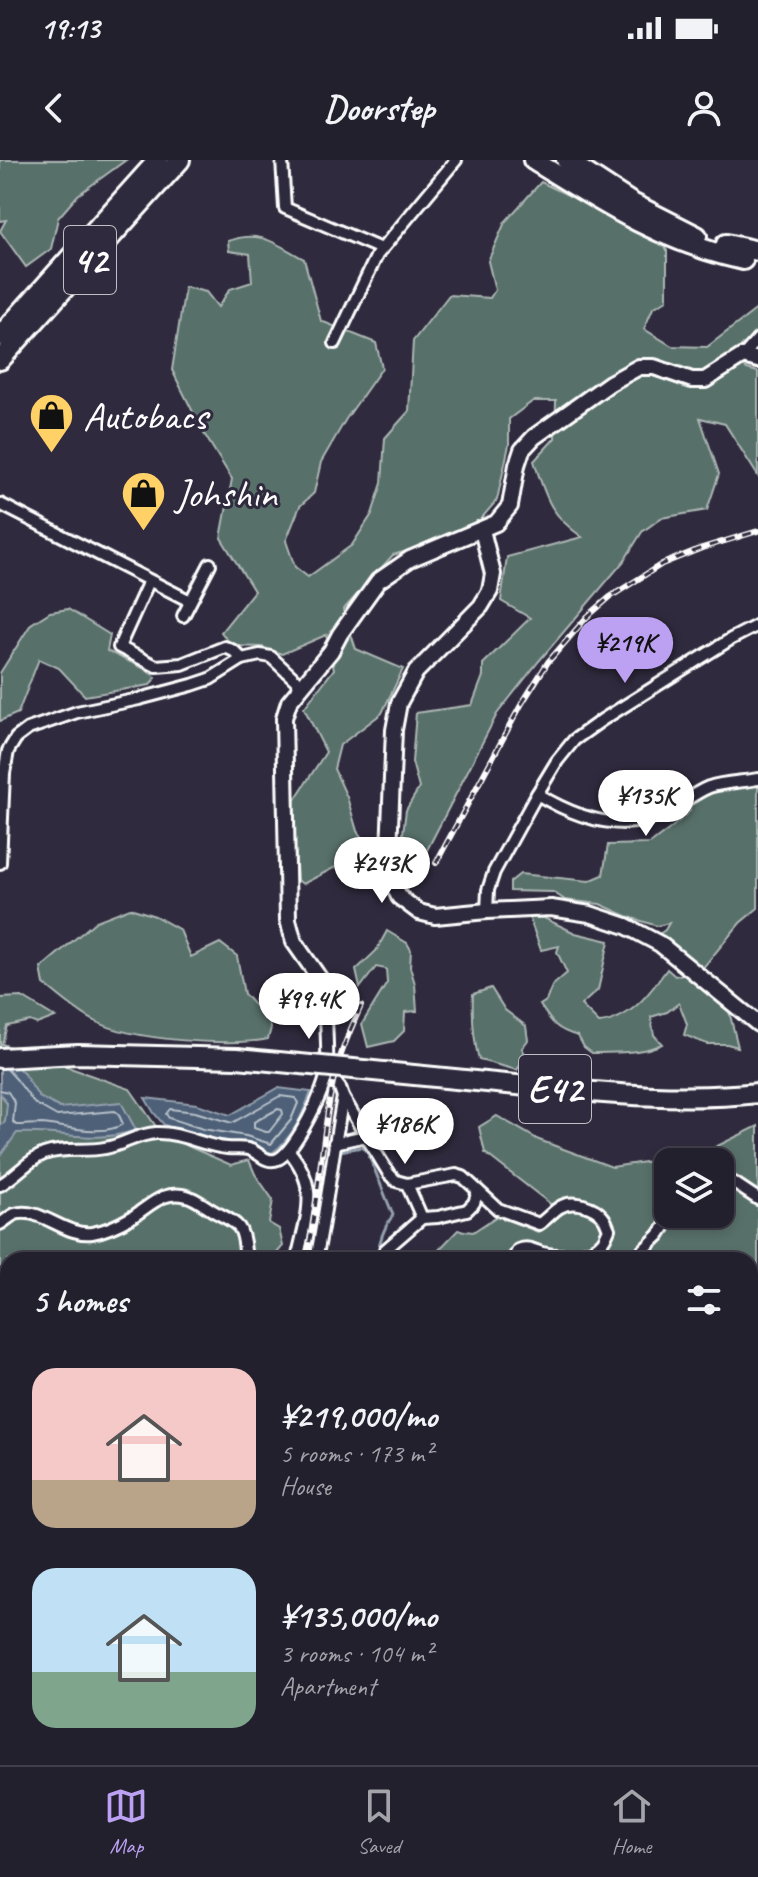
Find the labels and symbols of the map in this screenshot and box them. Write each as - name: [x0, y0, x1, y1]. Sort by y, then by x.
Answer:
- road number: 42: [64, 226, 116, 294]
- place label: Autobacs: [83, 391, 211, 441]
- shop icon: Autobacs: [28, 392, 76, 455]
- place label: Johshin: [173, 469, 278, 519]
- shop icon: Johshin: [120, 470, 168, 533]
- pin: ¥219K: [569, 617, 681, 685]
- pin: ¥135K: [590, 770, 702, 838]
- pin: ¥243K: [326, 837, 438, 905]
- pin: ¥99.4K: [244, 973, 374, 1041]
- road number: E42: [519, 1055, 591, 1123]
- pin: ¥186K: [349, 1098, 461, 1166]

